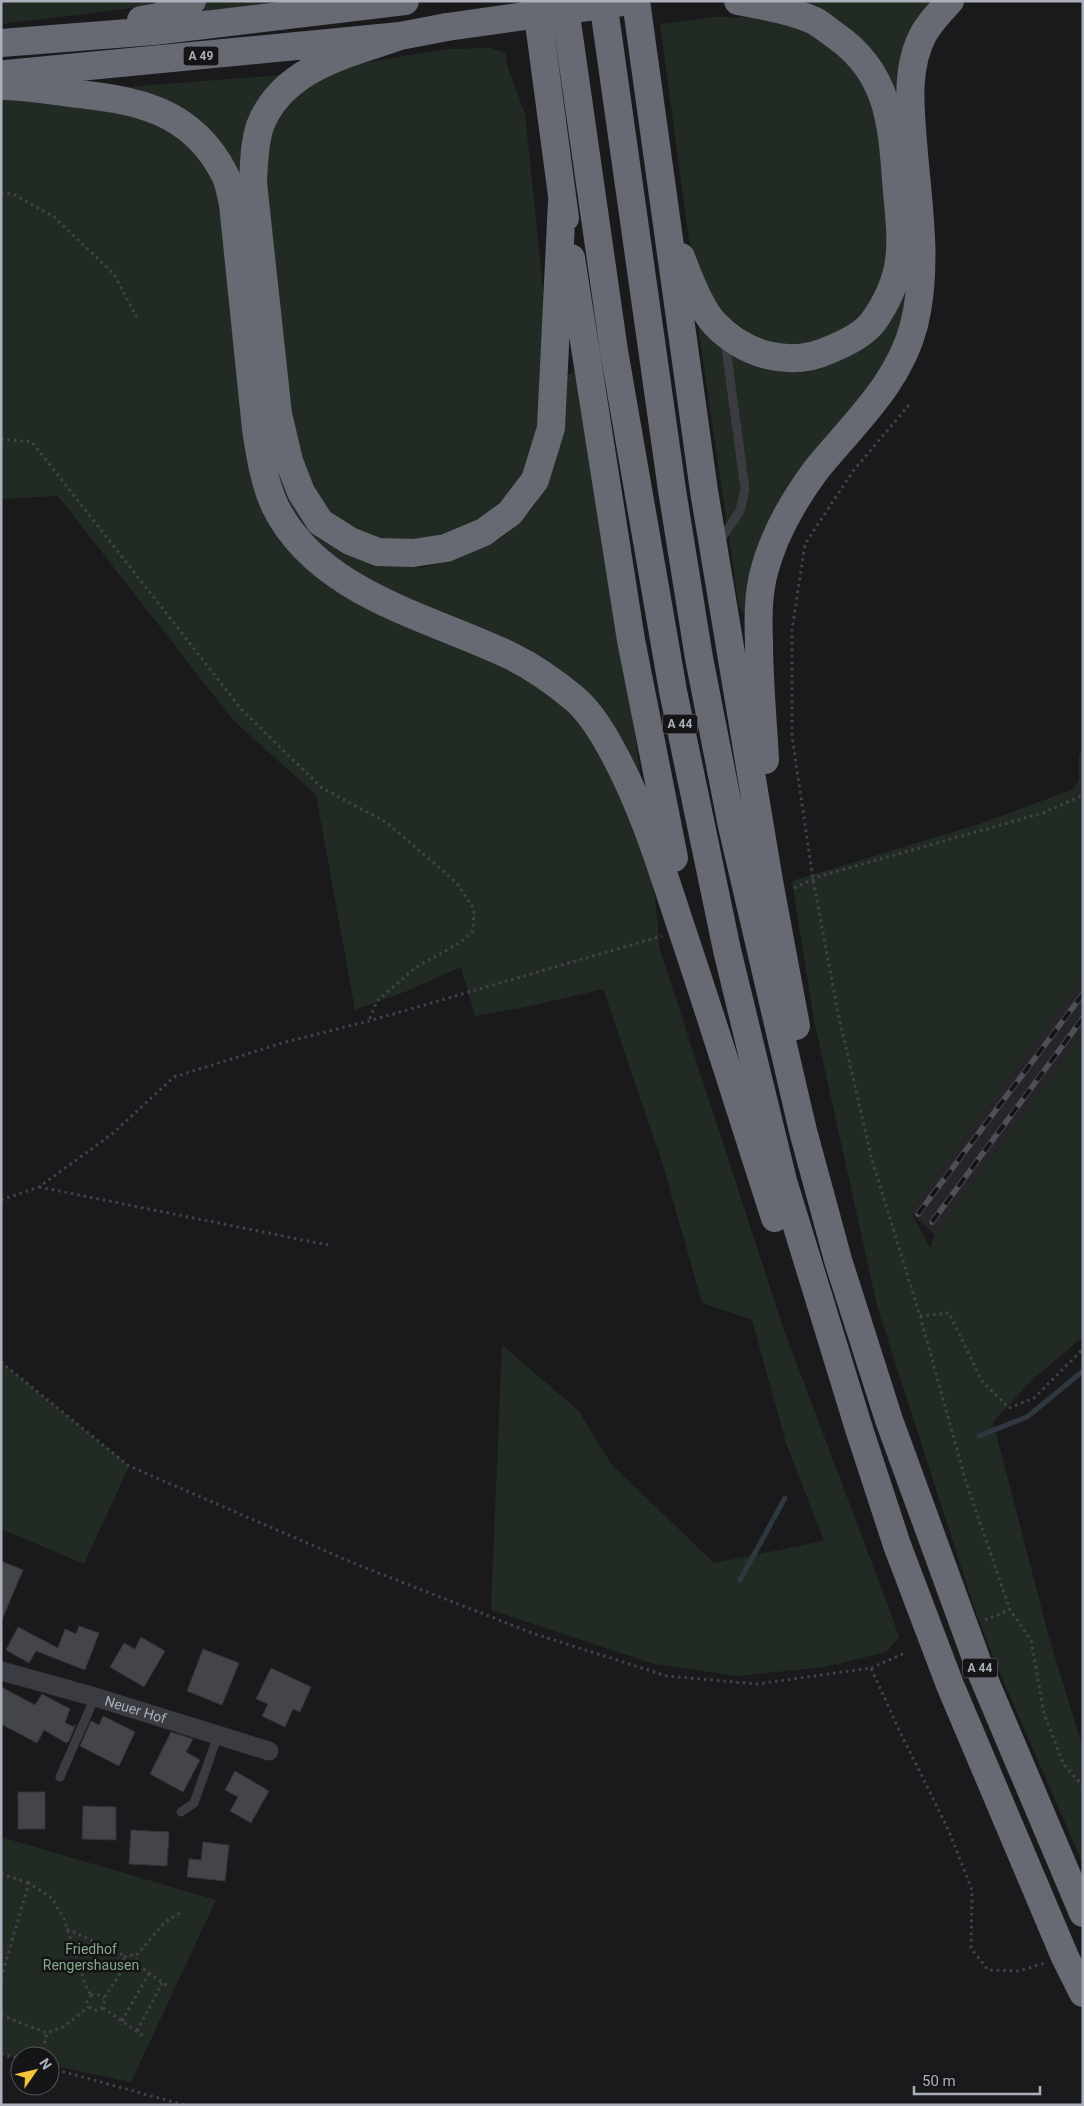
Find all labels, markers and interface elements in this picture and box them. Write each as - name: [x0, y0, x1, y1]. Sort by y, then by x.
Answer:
- road number: A 49: [184, 46, 218, 66]
- road number: A 44: [662, 714, 698, 734]
- road number: A 44: [962, 1659, 998, 1678]
- street label: Neuer Hof: [103, 1693, 168, 1727]
- park label: Friedhof Rengershausen: [43, 1941, 139, 1973]
- north arrow: [10, 2046, 60, 2096]
- text: N: [36, 2055, 55, 2072]
- scale bar: [914, 2064, 1040, 2096]
- text: 50 m: [922, 2072, 956, 2090]

